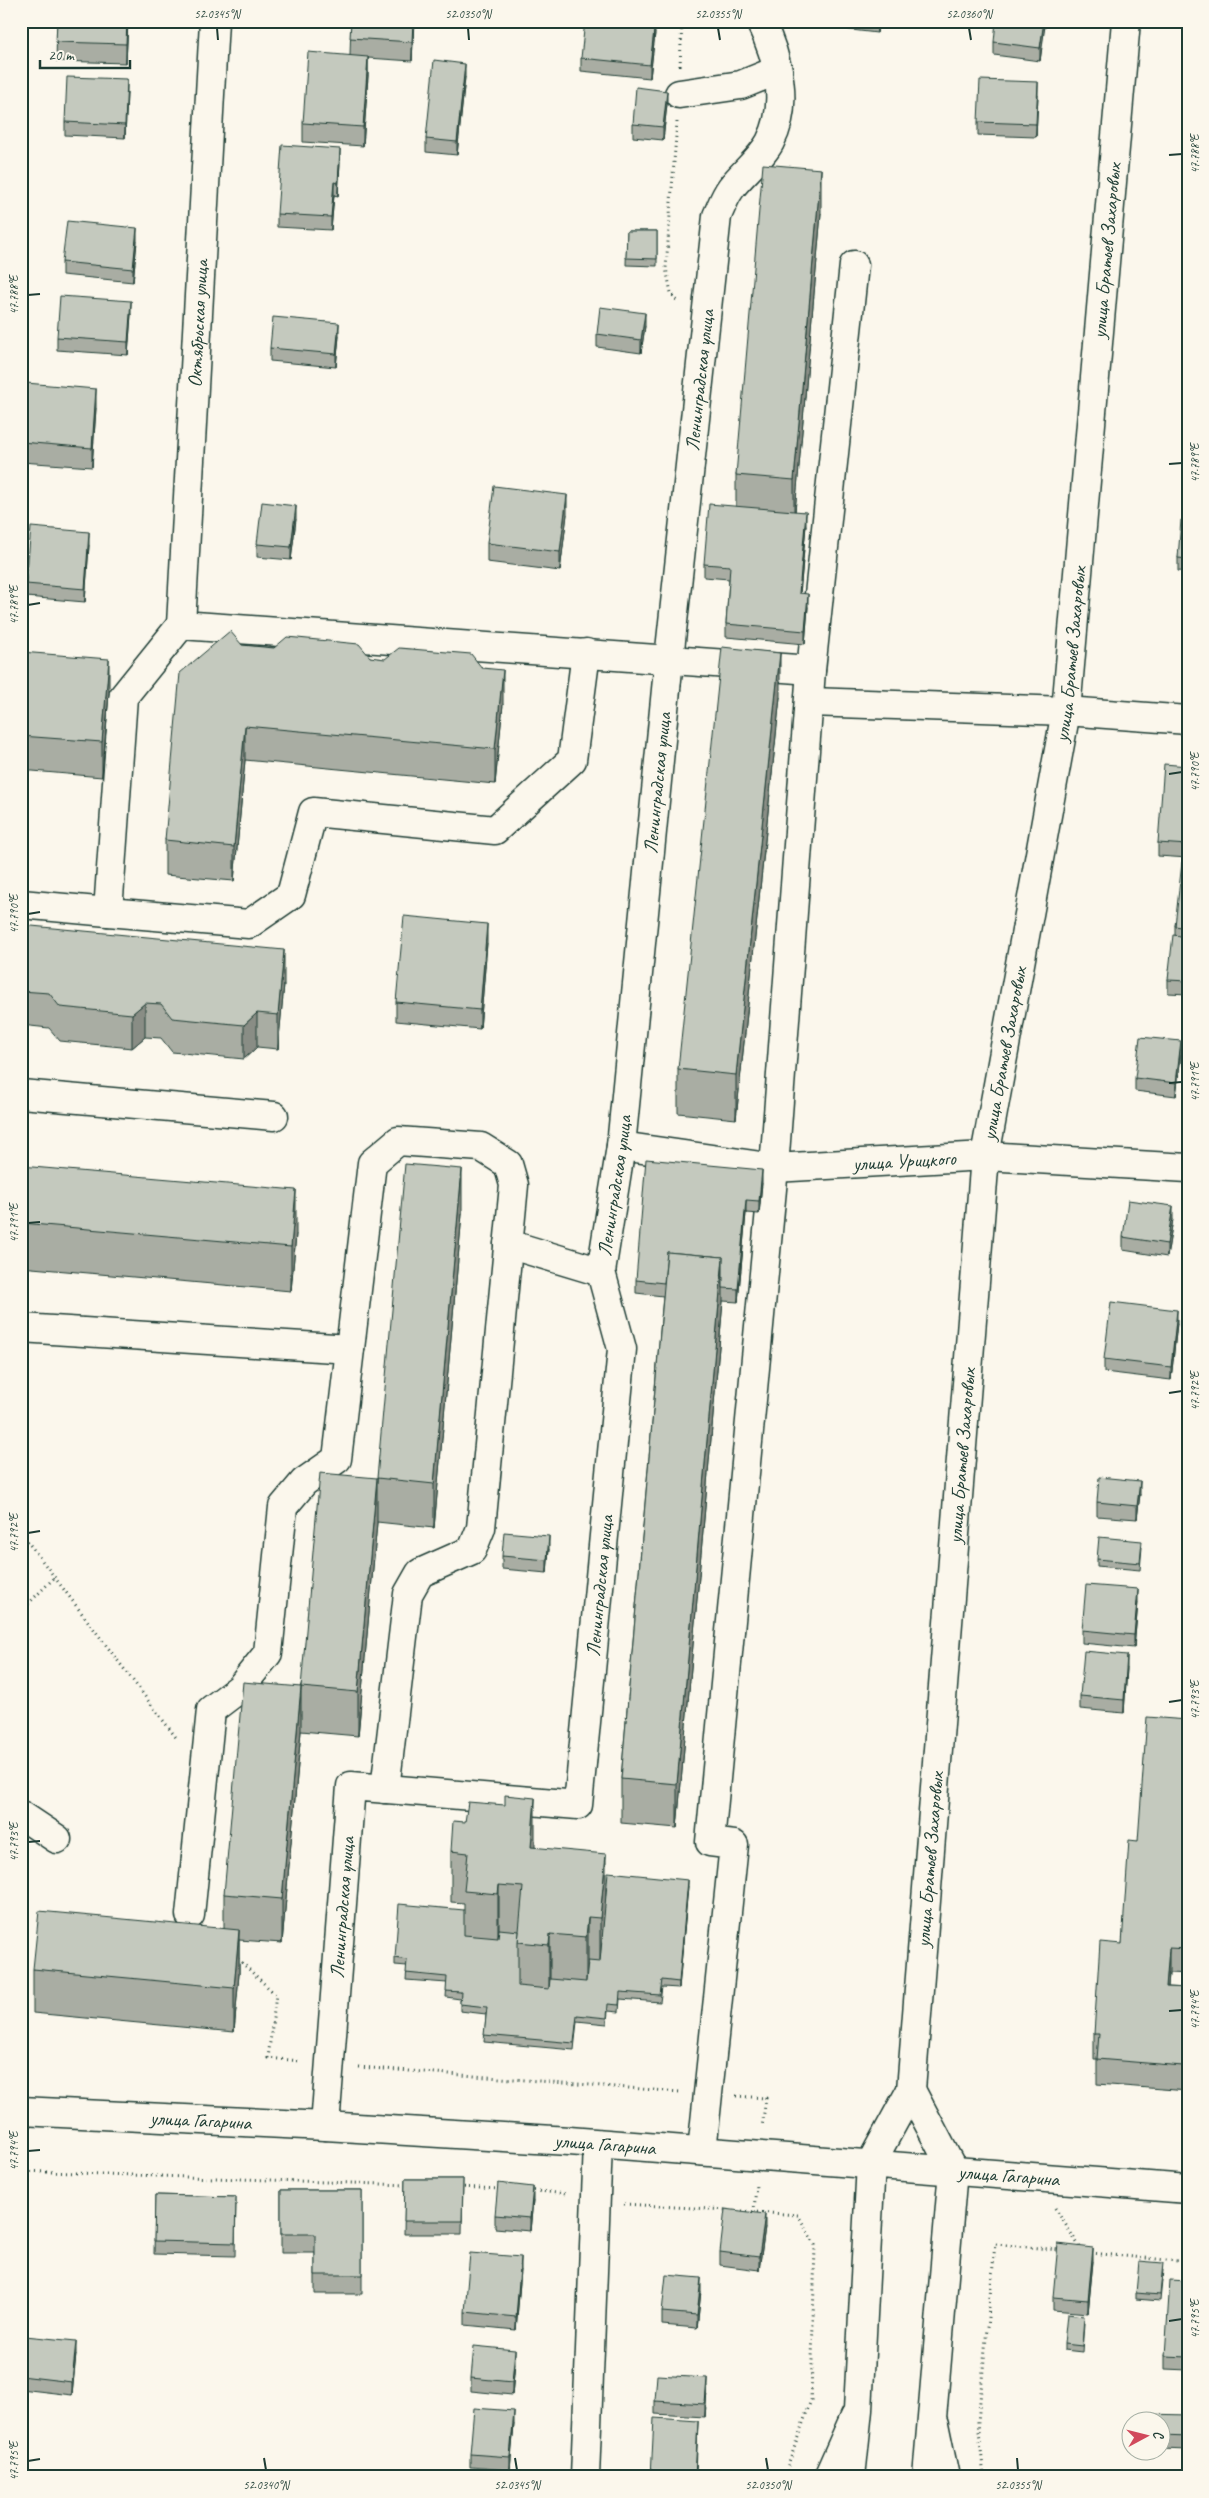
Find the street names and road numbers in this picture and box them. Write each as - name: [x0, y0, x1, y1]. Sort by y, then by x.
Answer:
- street label: улица Братьев Захаровых: [1086, 160, 1127, 341]
- street label: Октябрьская улица: [182, 257, 214, 388]
- street label: Ленинградская улица: [680, 307, 720, 452]
- street label: улица Братьев Захаровых: [1048, 564, 1092, 745]
- street label: Ленинградская улица: [638, 709, 677, 855]
- street label: улица Братьев Захаровых: [976, 963, 1033, 1143]
- street label: Ленинградская улица: [592, 1112, 637, 1258]
- street label: улица Урицкого: [851, 1146, 957, 1177]
- street label: улица Братьев Захаровых: [942, 1365, 981, 1546]
- street label: Ленинградская улица: [580, 1512, 619, 1658]
- street label: улица Братьев Захаровых: [910, 1769, 949, 1949]
- street label: Ленинградская улица: [324, 1834, 360, 1979]
- street label: улица Гагарина: [149, 2105, 253, 2135]
- street label: улица Гагарина: [553, 2128, 658, 2161]
- street label: улица Гагарина: [956, 2159, 1062, 2192]

